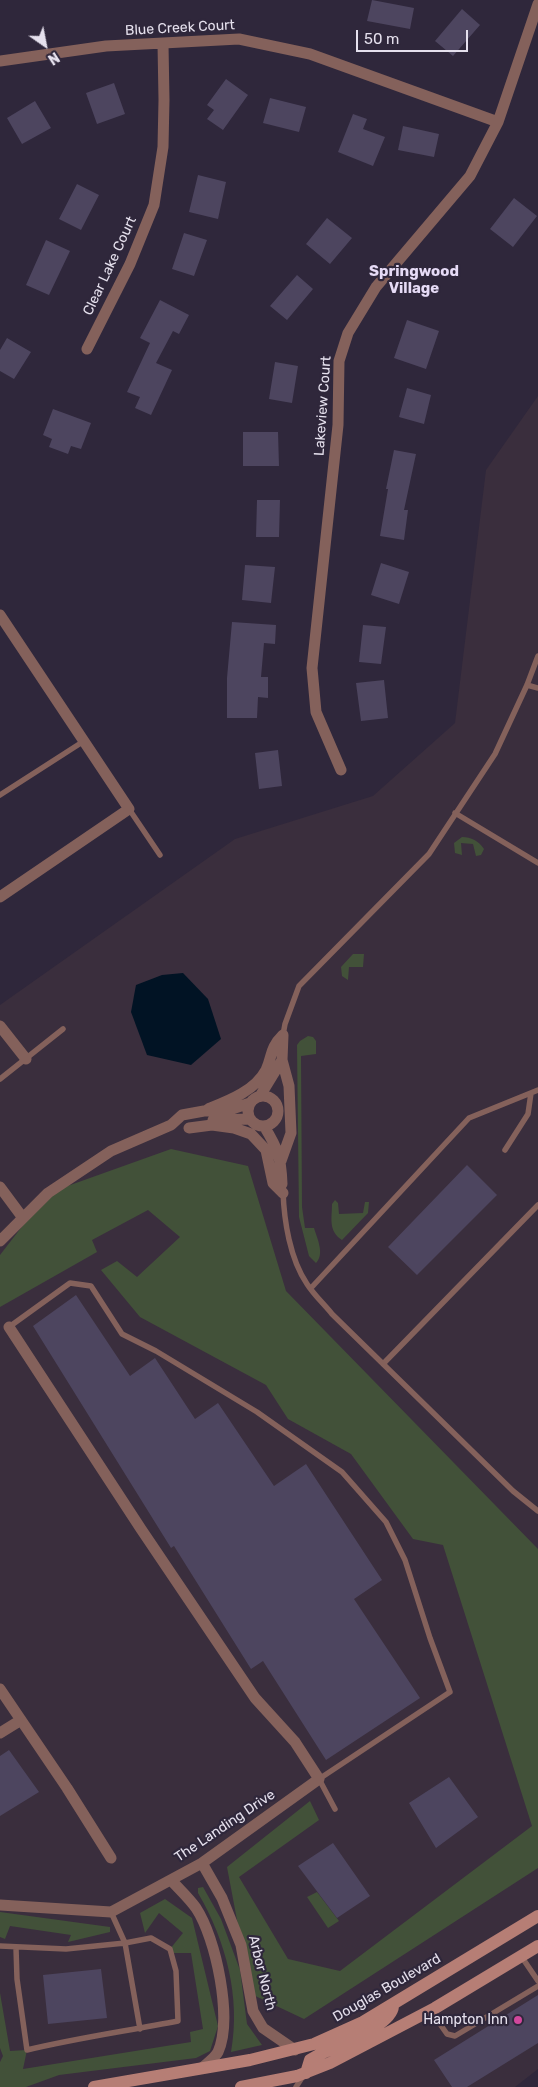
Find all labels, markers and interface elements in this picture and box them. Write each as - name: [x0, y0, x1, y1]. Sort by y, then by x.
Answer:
- street label: Blue Creek Court: [125, 17, 235, 39]
- north arrow: [20, 20, 70, 70]
- scale bar: [358, 20, 470, 52]
- text: 50 m: [364, 30, 399, 48]
- text: N: [45, 48, 62, 68]
- street label: Clear Lake Court: [80, 214, 140, 318]
- district label: Springwood Village: [369, 263, 459, 298]
- street label: Lakeview Court: [311, 355, 335, 457]
- street label: The Landing Drive: [172, 1786, 278, 1866]
- street label: Arbor North: [245, 1934, 279, 2012]
- street label: Douglas Boulevard: [330, 1950, 444, 2026]
- place label: Hampton Inn: [423, 2012, 508, 2028]
- marker: Hampton Inn: [512, 2014, 524, 2026]

